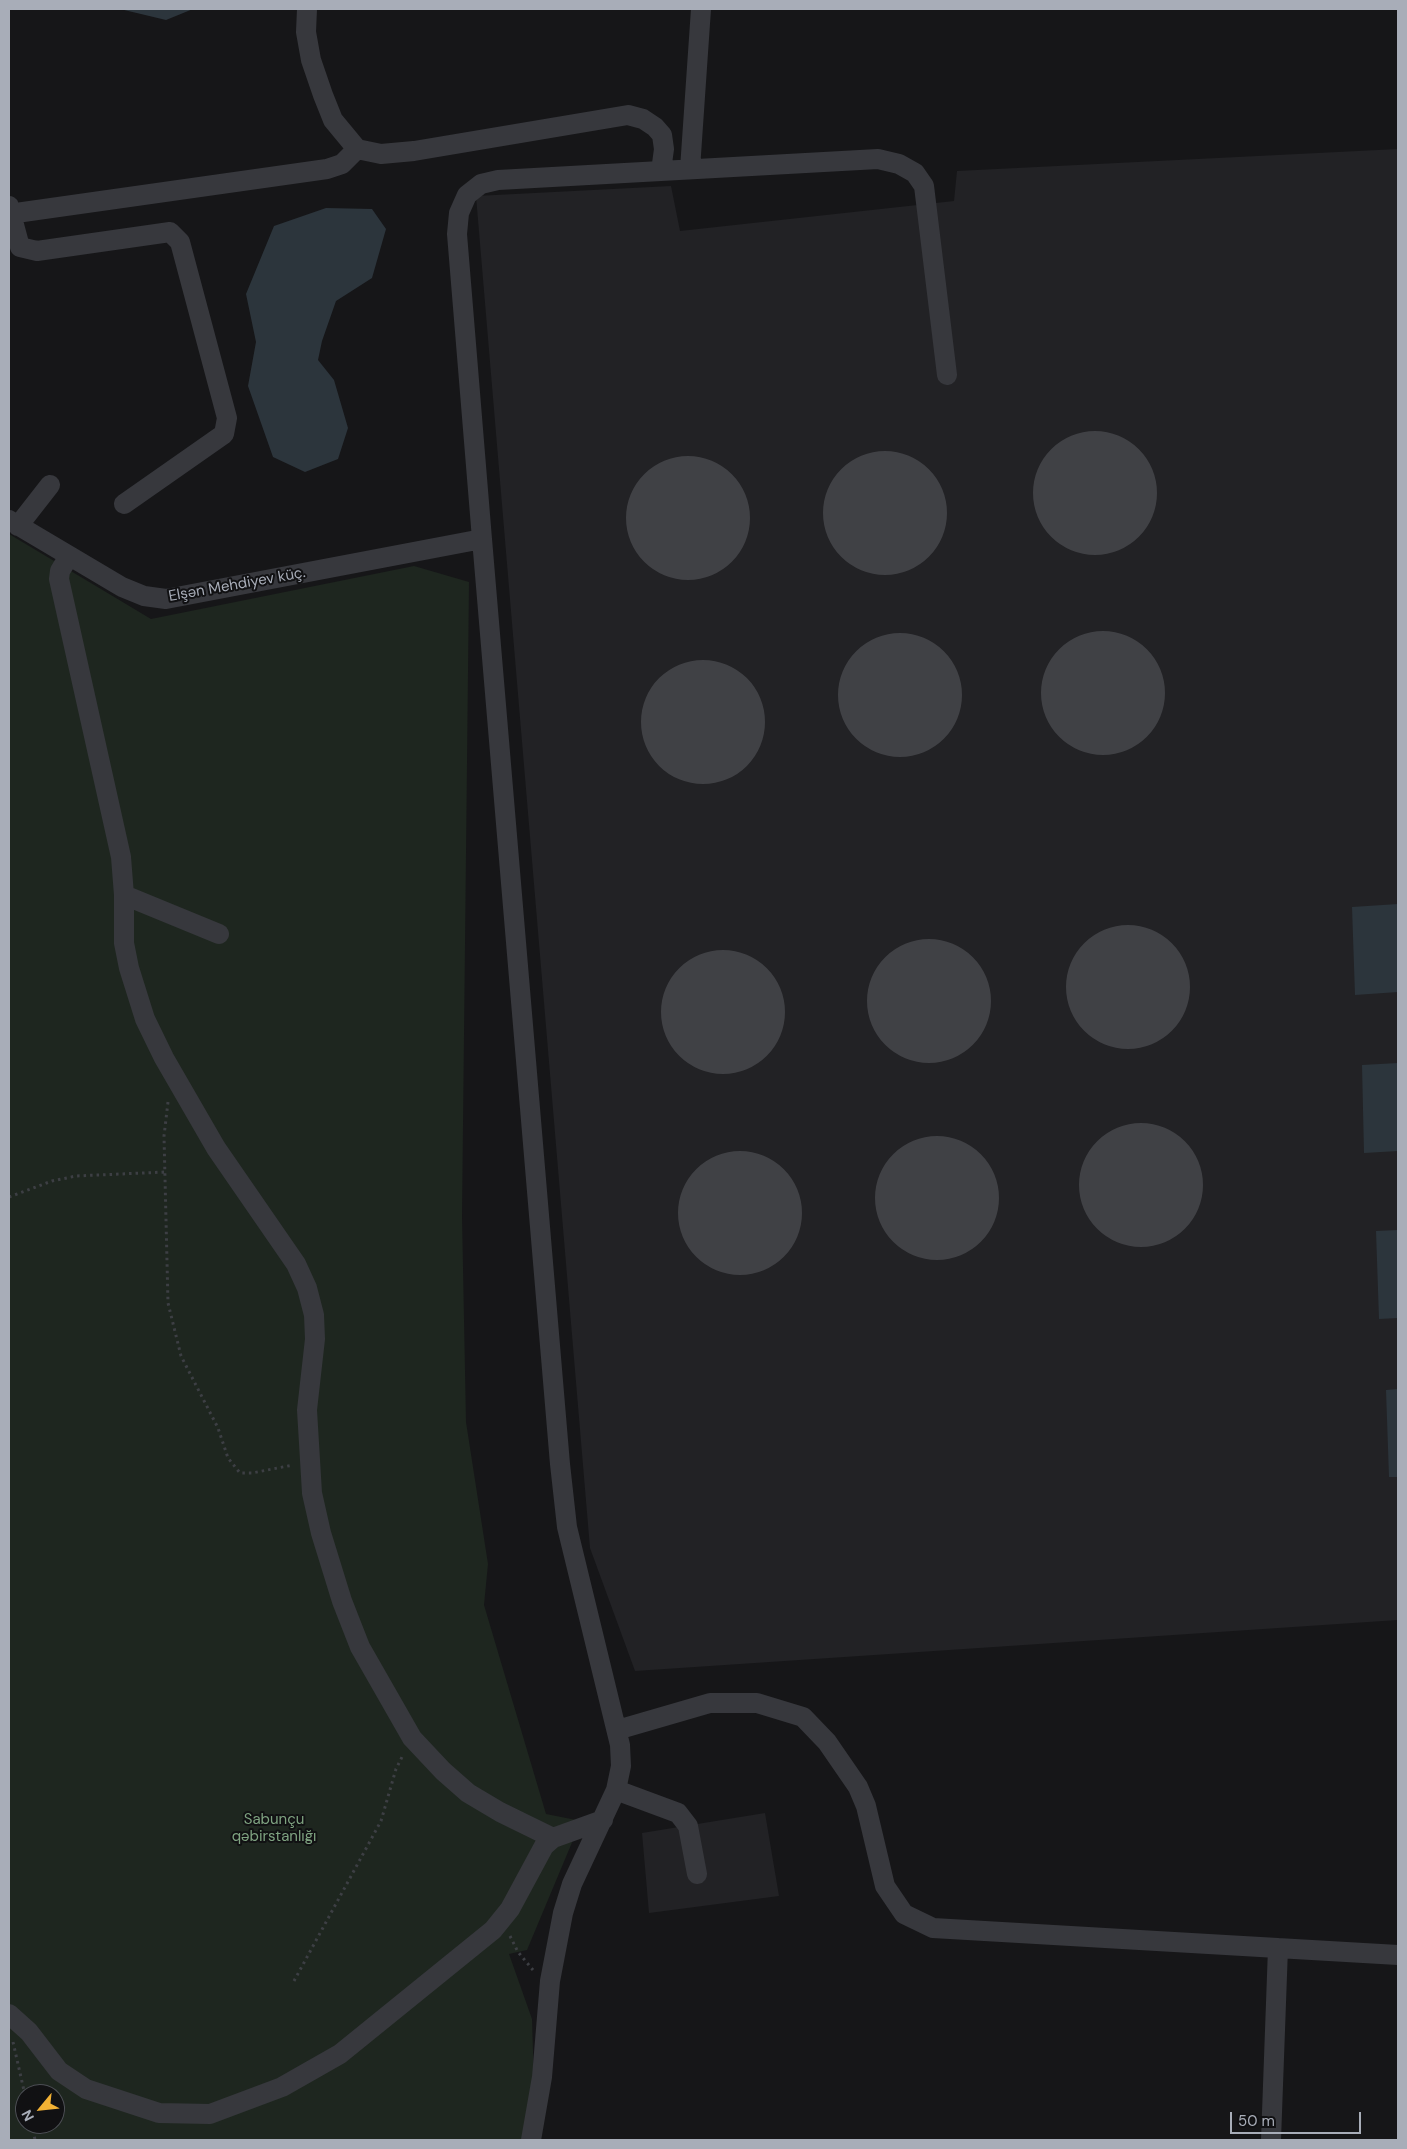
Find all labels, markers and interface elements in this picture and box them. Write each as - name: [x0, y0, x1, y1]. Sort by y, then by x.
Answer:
- street label: Elşən Mehdiyev küç.: [167, 564, 307, 606]
- park label: Sabunçu qəbirstanlığı: [232, 1811, 316, 1846]
- north arrow: [15, 2084, 65, 2134]
- scale bar: [1232, 2102, 1363, 2134]
- text: N: [17, 2107, 38, 2124]
- text: 50 m: [1238, 2111, 1275, 2131]

